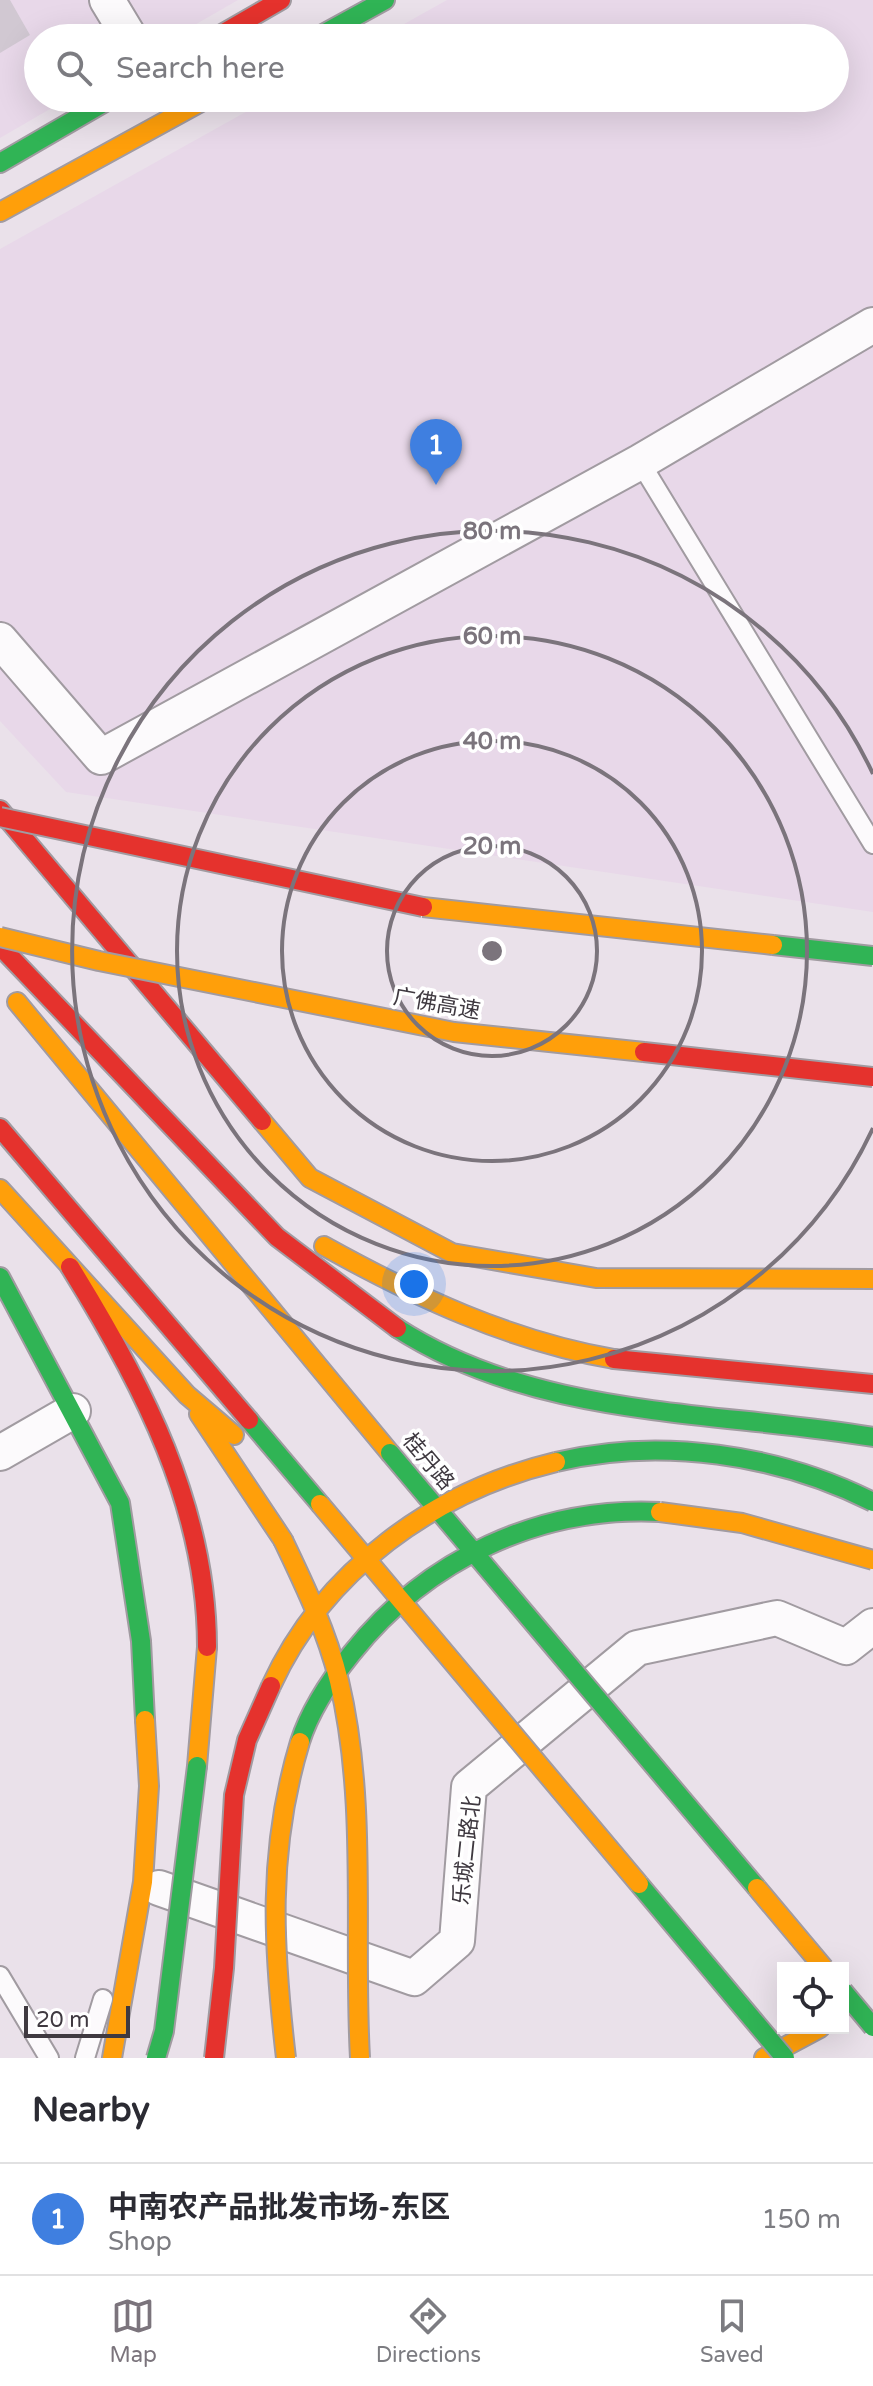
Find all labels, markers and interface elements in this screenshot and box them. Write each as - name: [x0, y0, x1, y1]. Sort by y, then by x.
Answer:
- search box: [24, 24, 849, 112]
- icon: search: [52, 46, 96, 90]
- text: Search here: [116, 50, 285, 87]
- pin: 1: [410, 419, 462, 485]
- text: 80 m: [463, 517, 521, 546]
- text: 60 m: [463, 622, 521, 651]
- text: 40 m: [463, 727, 521, 756]
- text: 20 m: [463, 832, 521, 861]
- centre of rings: [478, 937, 506, 965]
- street label: 广佛高速: [391, 984, 482, 1024]
- your location: [394, 1264, 434, 1304]
- street label: 桂丹路: [397, 1428, 459, 1495]
- street label: 乐城二路北: [448, 1794, 486, 1906]
- map controls: [777, 1962, 849, 2034]
- button: locate: [777, 1962, 849, 2034]
- scale bar: [24, 2002, 130, 2038]
- text: 20 m: [36, 2007, 90, 2033]
- text: Nearby: [32, 2090, 150, 2131]
- text: 中南农产品批发市场-东区: [108, 2189, 450, 2226]
- text: 1: [50, 2204, 66, 2235]
- text: 150 m: [761, 2204, 841, 2235]
- text: Shop: [108, 2226, 172, 2257]
- tab: Map: [109, 2294, 157, 2368]
- tab: Directions: [376, 2294, 481, 2368]
- tab: Saved: [700, 2294, 764, 2368]

